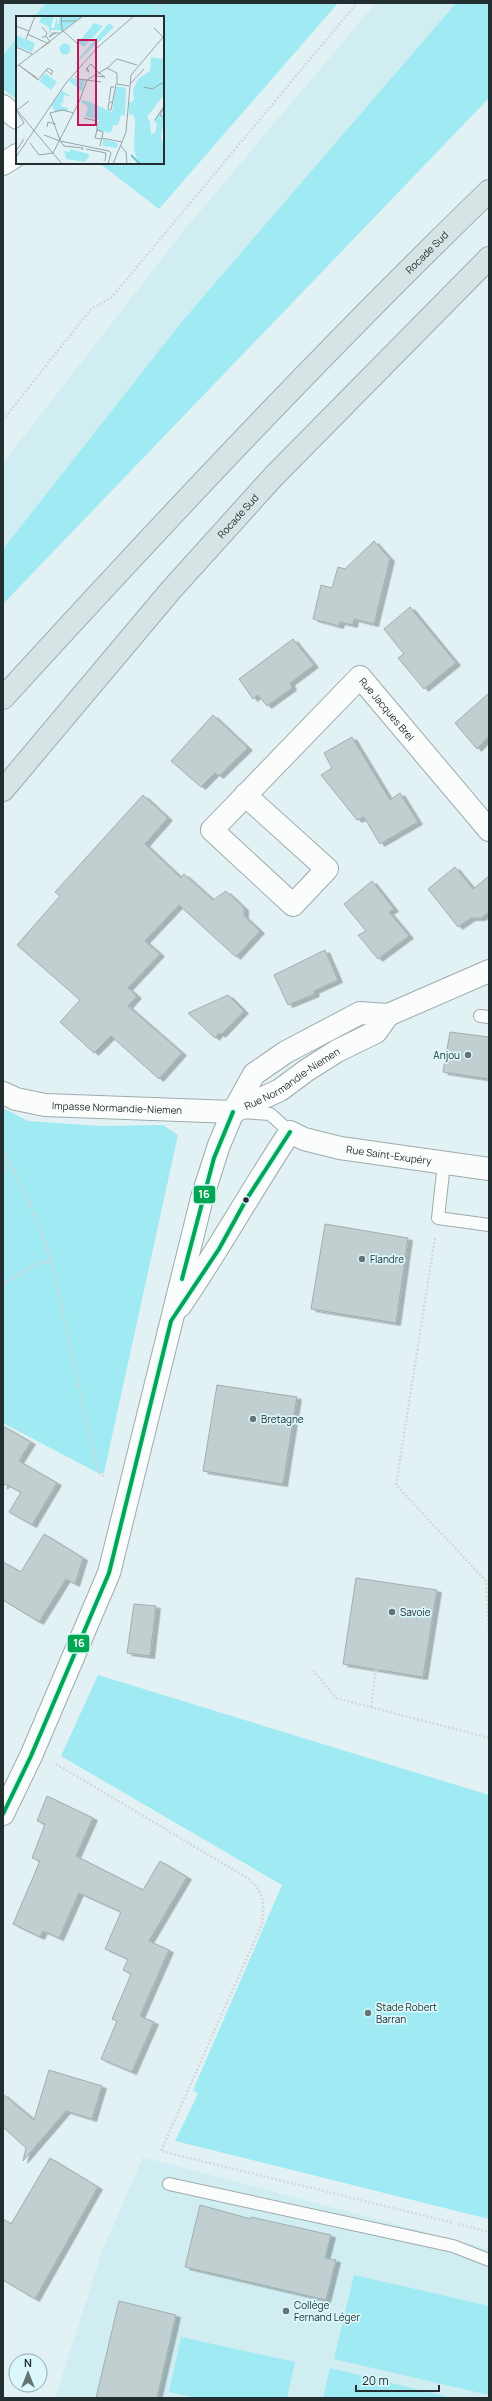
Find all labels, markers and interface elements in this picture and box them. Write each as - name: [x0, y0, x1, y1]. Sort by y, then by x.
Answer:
- inset map: [16, 16, 164, 164]
- street label: Rocade Sud: [402, 228, 451, 277]
- street label: Rocade Sud: [214, 491, 262, 541]
- street label: Rue Jacques Brel: [356, 674, 418, 744]
- street label: Rue Normandie-Niemen: [242, 1044, 342, 1113]
- place label: Anjou: [433, 1048, 460, 1062]
- marker: Anjou: [463, 1050, 473, 1060]
- street label: Impasse Normandie-Niemen: [52, 1098, 182, 1117]
- street label: Rue Saint-Exupéry: [345, 1142, 433, 1168]
- line badge: 16: [193, 1185, 216, 1204]
- text: 16: [198, 1186, 210, 1201]
- unlabelled marker: [241, 1195, 251, 1205]
- place label: Flandre: [370, 1252, 404, 1266]
- marker: Flandre: [357, 1254, 367, 1264]
- place label: Bretagne: [261, 1412, 304, 1426]
- marker: Bretagne: [248, 1414, 258, 1424]
- place label: Savoie: [400, 1605, 431, 1619]
- marker: Savoie: [387, 1607, 397, 1617]
- line badge: 16: [67, 1634, 90, 1653]
- text: 16: [73, 1635, 85, 1650]
- place label: Stade Robert Barran: [376, 2000, 437, 2026]
- marker: Stade Robert Barran: [363, 2008, 373, 2018]
- place label: Collège Fernand Léger: [294, 2298, 360, 2324]
- marker: Collège Fernand Léger: [281, 2306, 291, 2316]
- north arrow: [8, 2353, 48, 2393]
- text: N: [24, 2355, 32, 2370]
- scale bar: [356, 2367, 439, 2393]
- text: 20 m: [362, 2372, 389, 2389]

